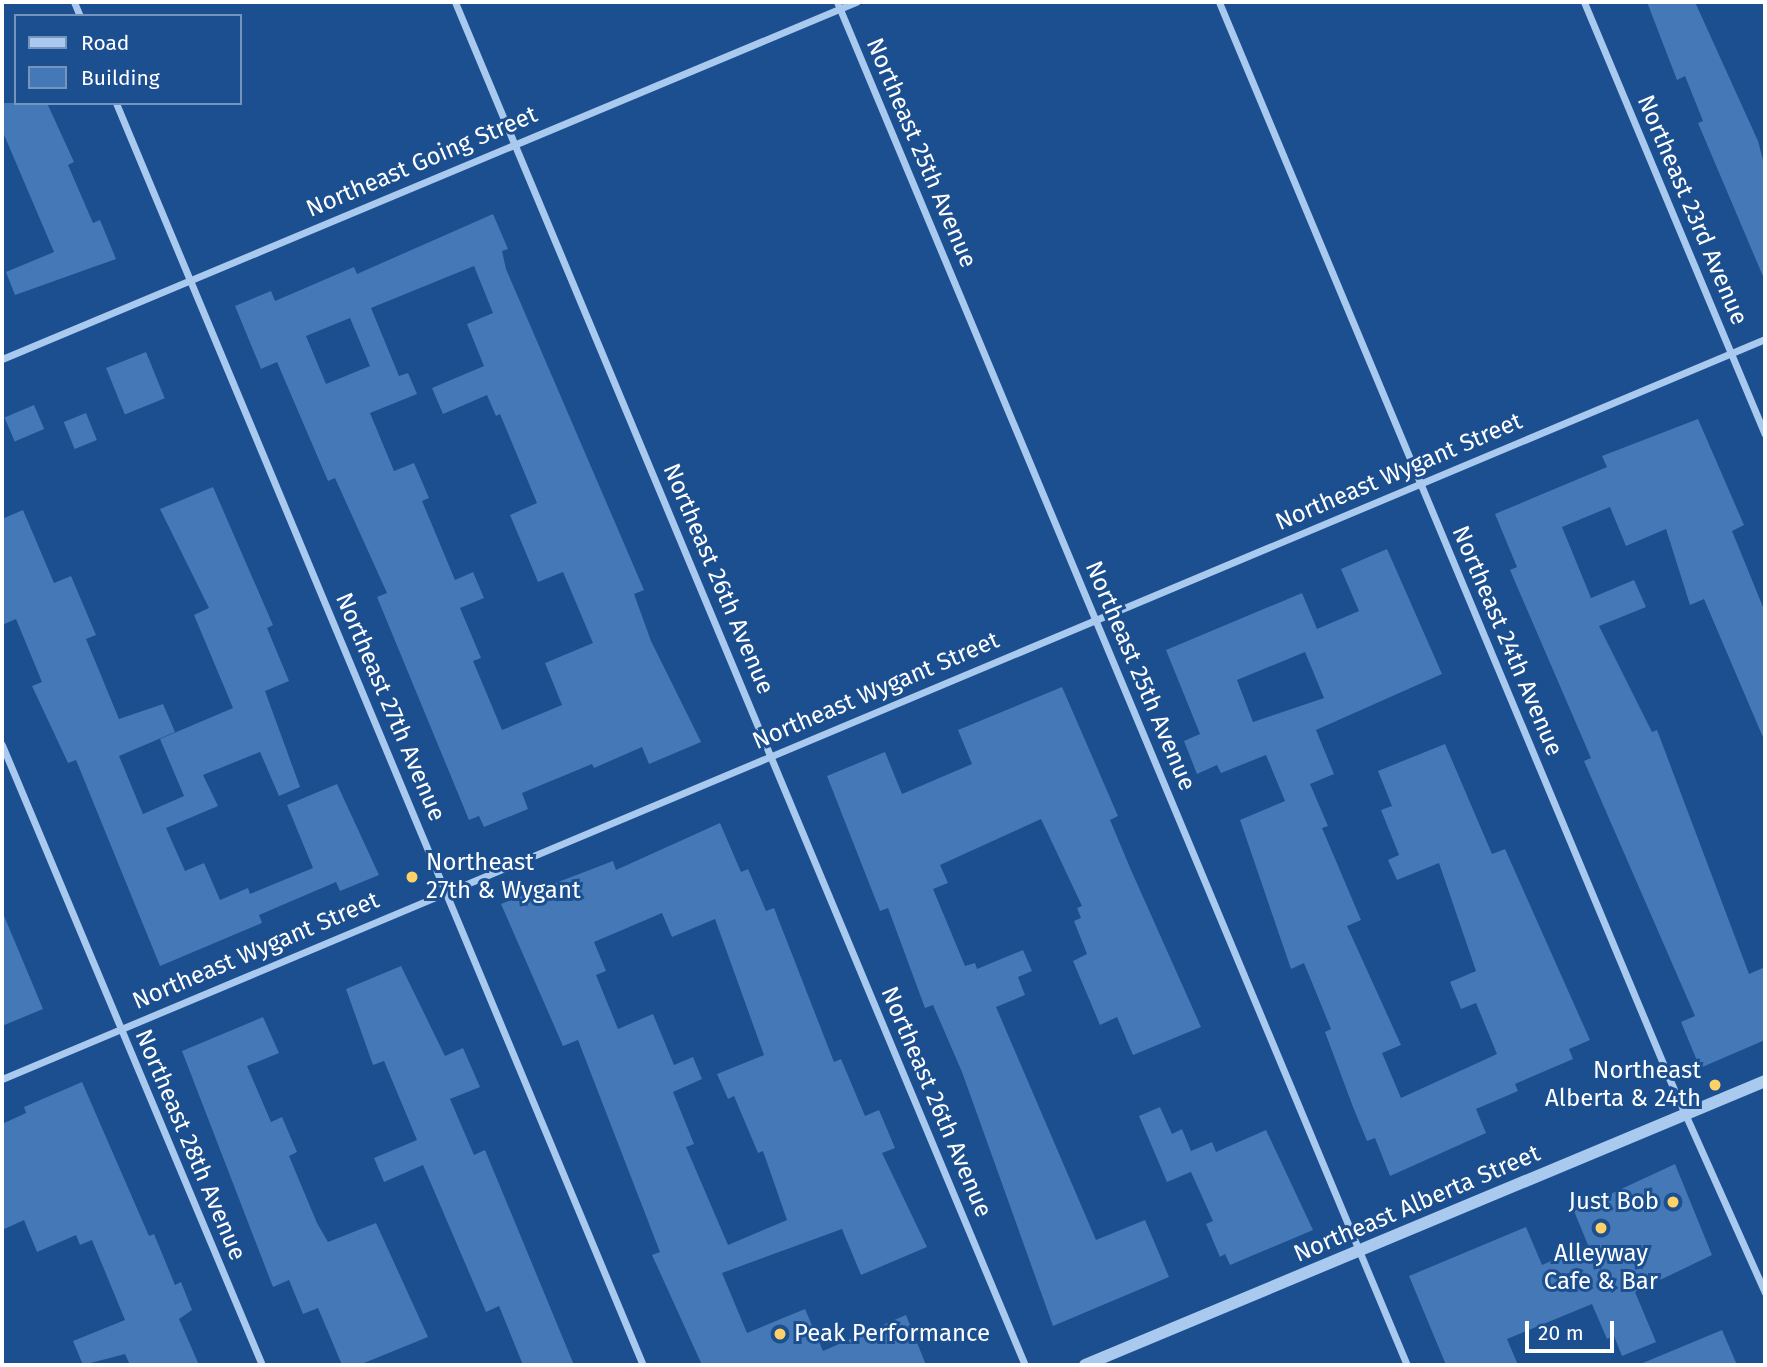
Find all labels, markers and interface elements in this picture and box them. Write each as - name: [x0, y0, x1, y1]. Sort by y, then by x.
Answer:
- legend: [14, 14, 242, 105]
- text: Road: [81, 30, 129, 56]
- street label: Northeast 25th Avenue: [860, 34, 982, 272]
- text: Building: [81, 65, 160, 91]
- street label: Northeast 23rd Avenue: [1631, 91, 1753, 329]
- street label: Northeast Going Street: [302, 100, 542, 224]
- street label: Northeast Wygant Street: [1271, 407, 1527, 537]
- street label: Northeast 26th Avenue: [656, 459, 780, 699]
- street label: Northeast 24th Avenue: [1445, 522, 1569, 760]
- street label: Northeast 25th Avenue: [1079, 557, 1201, 795]
- street label: Northeast 27th Avenue: [329, 588, 451, 826]
- street label: Northeast Wygant Street: [748, 626, 1004, 756]
- place label: Northeast 27th & Wygant: [426, 849, 581, 905]
- marker: Northeast 27th & Wygant: [404, 869, 420, 885]
- street label: Northeast Wygant Street: [128, 886, 384, 1016]
- street label: Northeast 26th Avenue: [874, 982, 998, 1222]
- street label: Northeast 28th Avenue: [128, 1025, 252, 1265]
- place label: Northeast Alberta & 24th: [1545, 1057, 1701, 1113]
- marker: Northeast Alberta & 24th: [1707, 1077, 1723, 1093]
- street label: Northeast Alberta Street: [1290, 1139, 1544, 1269]
- place label: Just Bob: [1569, 1188, 1659, 1216]
- marker: Just Bob: [1665, 1194, 1681, 1210]
- marker: Alleyway Cafe & Bar: [1593, 1220, 1609, 1236]
- place label: Alleyway Cafe & Bar: [1544, 1240, 1658, 1296]
- scale bar: [1529, 1308, 1618, 1352]
- place label: Peak Performance: [794, 1320, 990, 1348]
- text: 20 m: [1538, 1320, 1584, 1346]
- marker: Peak Performance: [772, 1326, 788, 1342]

